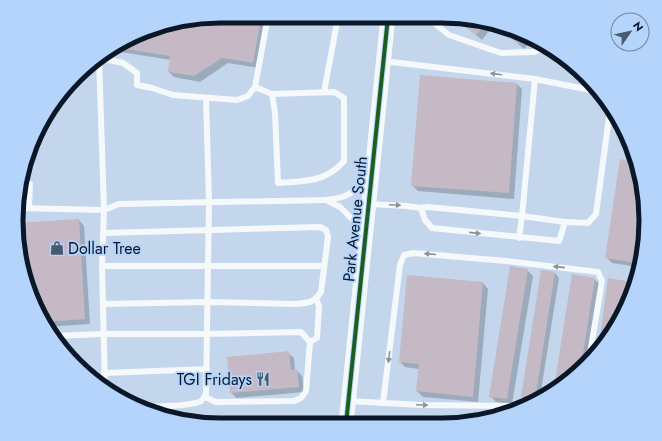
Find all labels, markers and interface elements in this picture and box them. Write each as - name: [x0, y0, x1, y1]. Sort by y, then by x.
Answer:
- north arrow: [610, 12, 650, 52]
- text: N: [629, 18, 647, 35]
- one-way arrow: [490, 71, 502, 78]
- street label: Park Avenue South: [337, 155, 373, 283]
- one-way arrow: [389, 202, 401, 209]
- one-way arrow: [469, 230, 481, 236]
- place label: Dollar Tree: [68, 237, 141, 260]
- shop icon: Dollar Tree: [49, 240, 65, 256]
- one-way arrow: [424, 251, 436, 258]
- one-way arrow: [553, 264, 565, 270]
- one-way arrow: [386, 351, 392, 363]
- place label: TGI Fridays: [177, 368, 252, 391]
- restaurant icon: TGI Fridays: [255, 371, 271, 387]
- one-way arrow: [416, 402, 429, 408]

